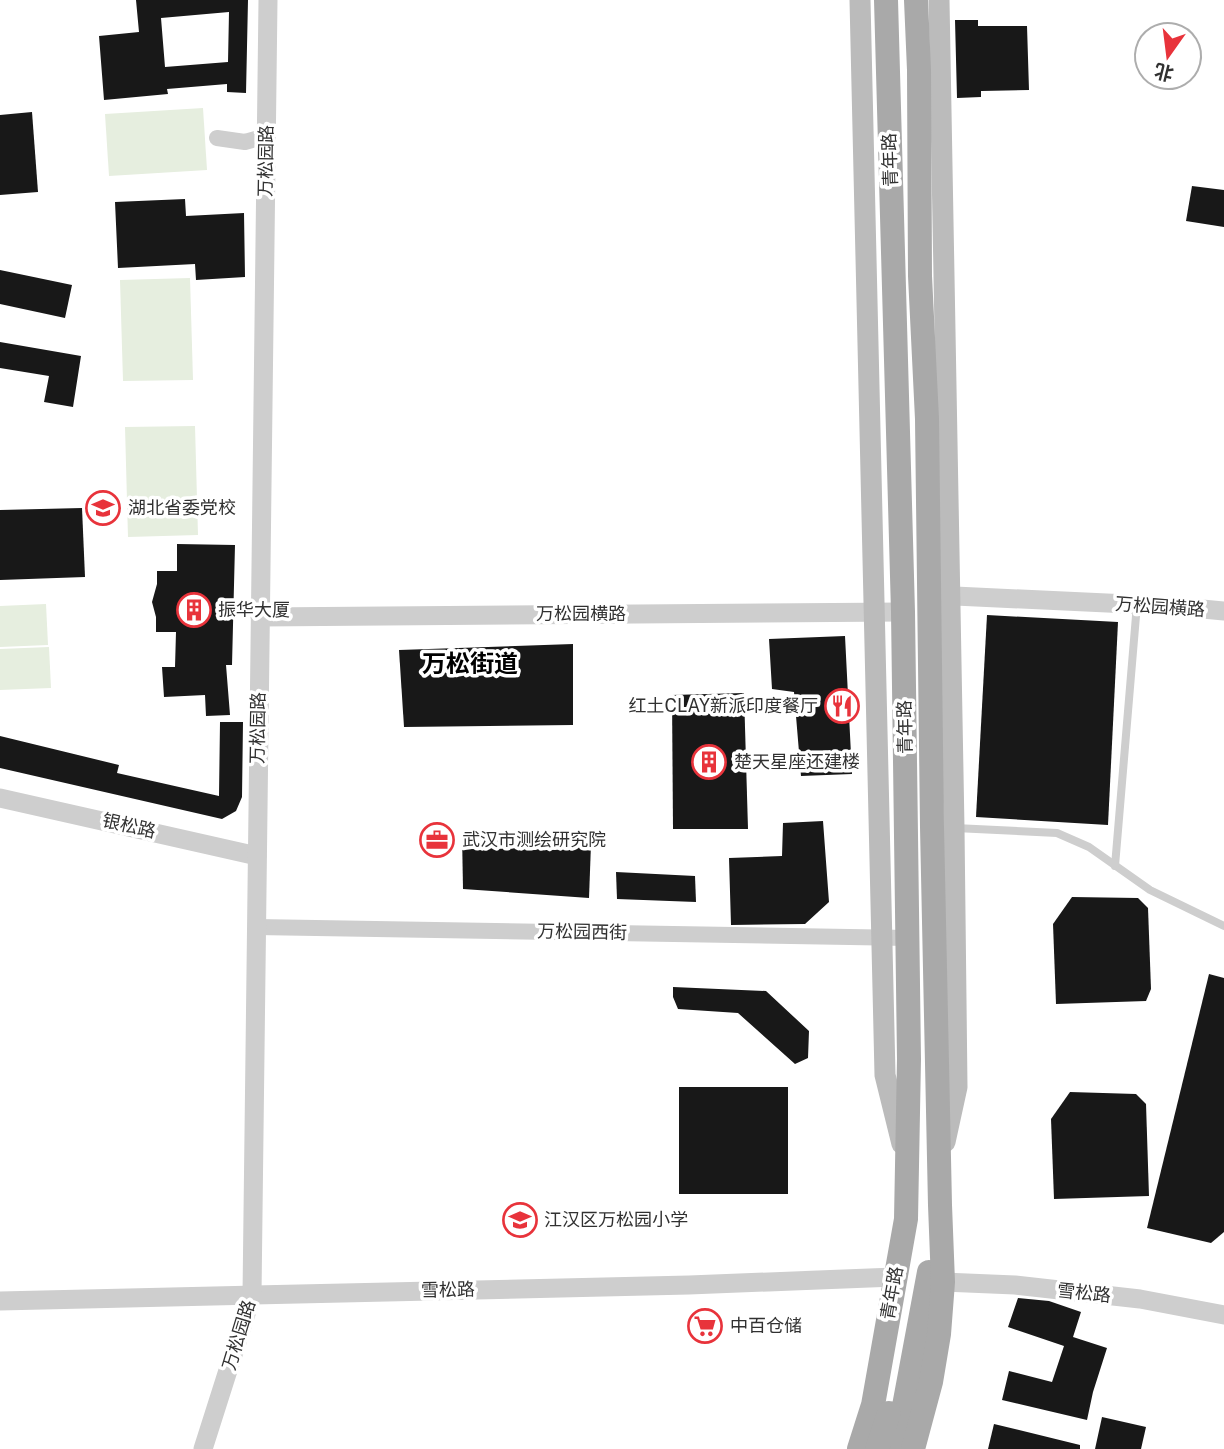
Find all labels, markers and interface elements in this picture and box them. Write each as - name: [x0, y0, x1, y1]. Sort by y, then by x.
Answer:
- north arrow: [1133, 21, 1203, 91]
- text: 北: [1152, 60, 1176, 85]
- street label: 万松园路: [254, 125, 277, 197]
- street label: 青年路: [878, 133, 901, 187]
- school or university icon: 湖北省委党校: [84, 489, 122, 527]
- place label: 湖北省委党校: [128, 497, 236, 518]
- building icon: 振华大厦: [175, 591, 213, 629]
- street label: 万松园横路: [1114, 593, 1206, 620]
- place label: 振华大厦: [218, 599, 290, 620]
- street label: 万松园横路: [536, 603, 626, 624]
- district label: 万松街道: [422, 649, 518, 677]
- restaurant icon: 红土CLAY新派印度餐厅: [823, 687, 861, 725]
- street label: 万松园路: [246, 692, 269, 764]
- place label: 红土CLAY新派印度餐厅: [629, 695, 818, 716]
- street label: 青年路: [894, 700, 915, 754]
- building icon: 楚天星座还建楼: [690, 743, 728, 781]
- place label: 楚天星座还建楼: [734, 751, 860, 772]
- street label: 银松路: [100, 809, 158, 842]
- office icon: 武汉市测绘研究院: [418, 821, 456, 859]
- place label: 武汉市测绘研究院: [462, 829, 606, 850]
- street label: 万松园西街: [537, 920, 627, 943]
- school or university icon: 江汉区万松园小学: [501, 1201, 539, 1239]
- place label: 江汉区万松园小学: [544, 1209, 688, 1230]
- street label: 青年路: [876, 1265, 907, 1321]
- street label: 雪松路: [421, 1279, 475, 1300]
- street label: 雪松路: [1056, 1279, 1112, 1306]
- street label: 万松园路: [218, 1297, 259, 1372]
- supermarket icon: 中百仓储: [686, 1307, 724, 1345]
- place label: 中百仓储: [730, 1315, 802, 1336]

